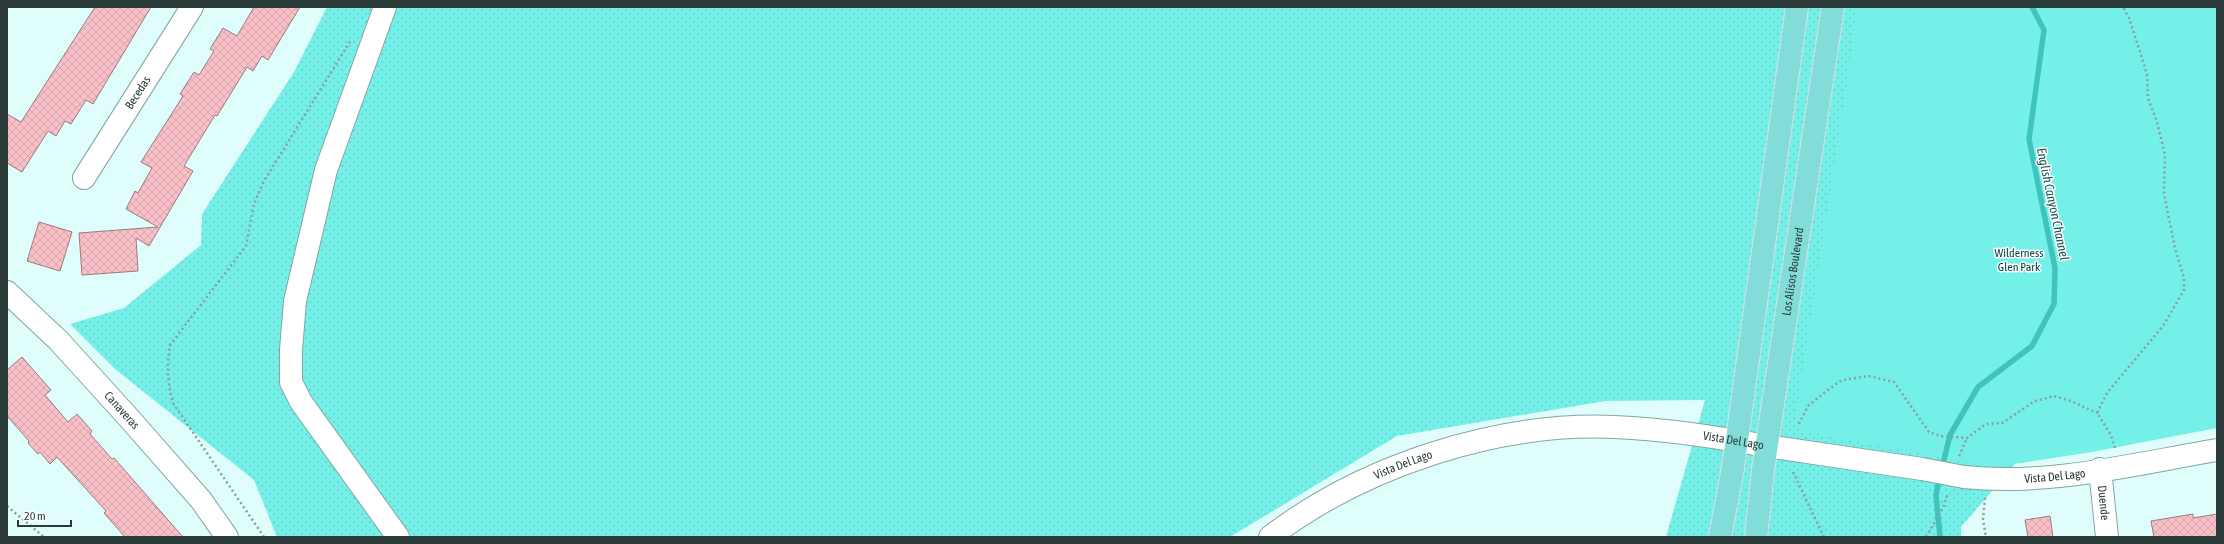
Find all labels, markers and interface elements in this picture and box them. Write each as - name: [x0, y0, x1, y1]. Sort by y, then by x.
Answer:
- street label: Becedas: [122, 73, 154, 112]
- water label: English Canyon Channel: [2034, 146, 2072, 262]
- street label: Los Alisos Boulevard: [1779, 227, 1807, 317]
- park label: Wilderness Glen Park: [1995, 246, 2043, 274]
- street label: Canaveras: [101, 389, 142, 432]
- street label: Vista Del Lago: [1702, 429, 1765, 452]
- street label: Vista Del Lago: [1372, 447, 1434, 482]
- street label: Vista Del Lago: [2024, 466, 2087, 486]
- street label: Duende: [2095, 485, 2112, 521]
- scale bar: [18, 502, 71, 528]
- text: 20 m: [24, 509, 46, 523]

